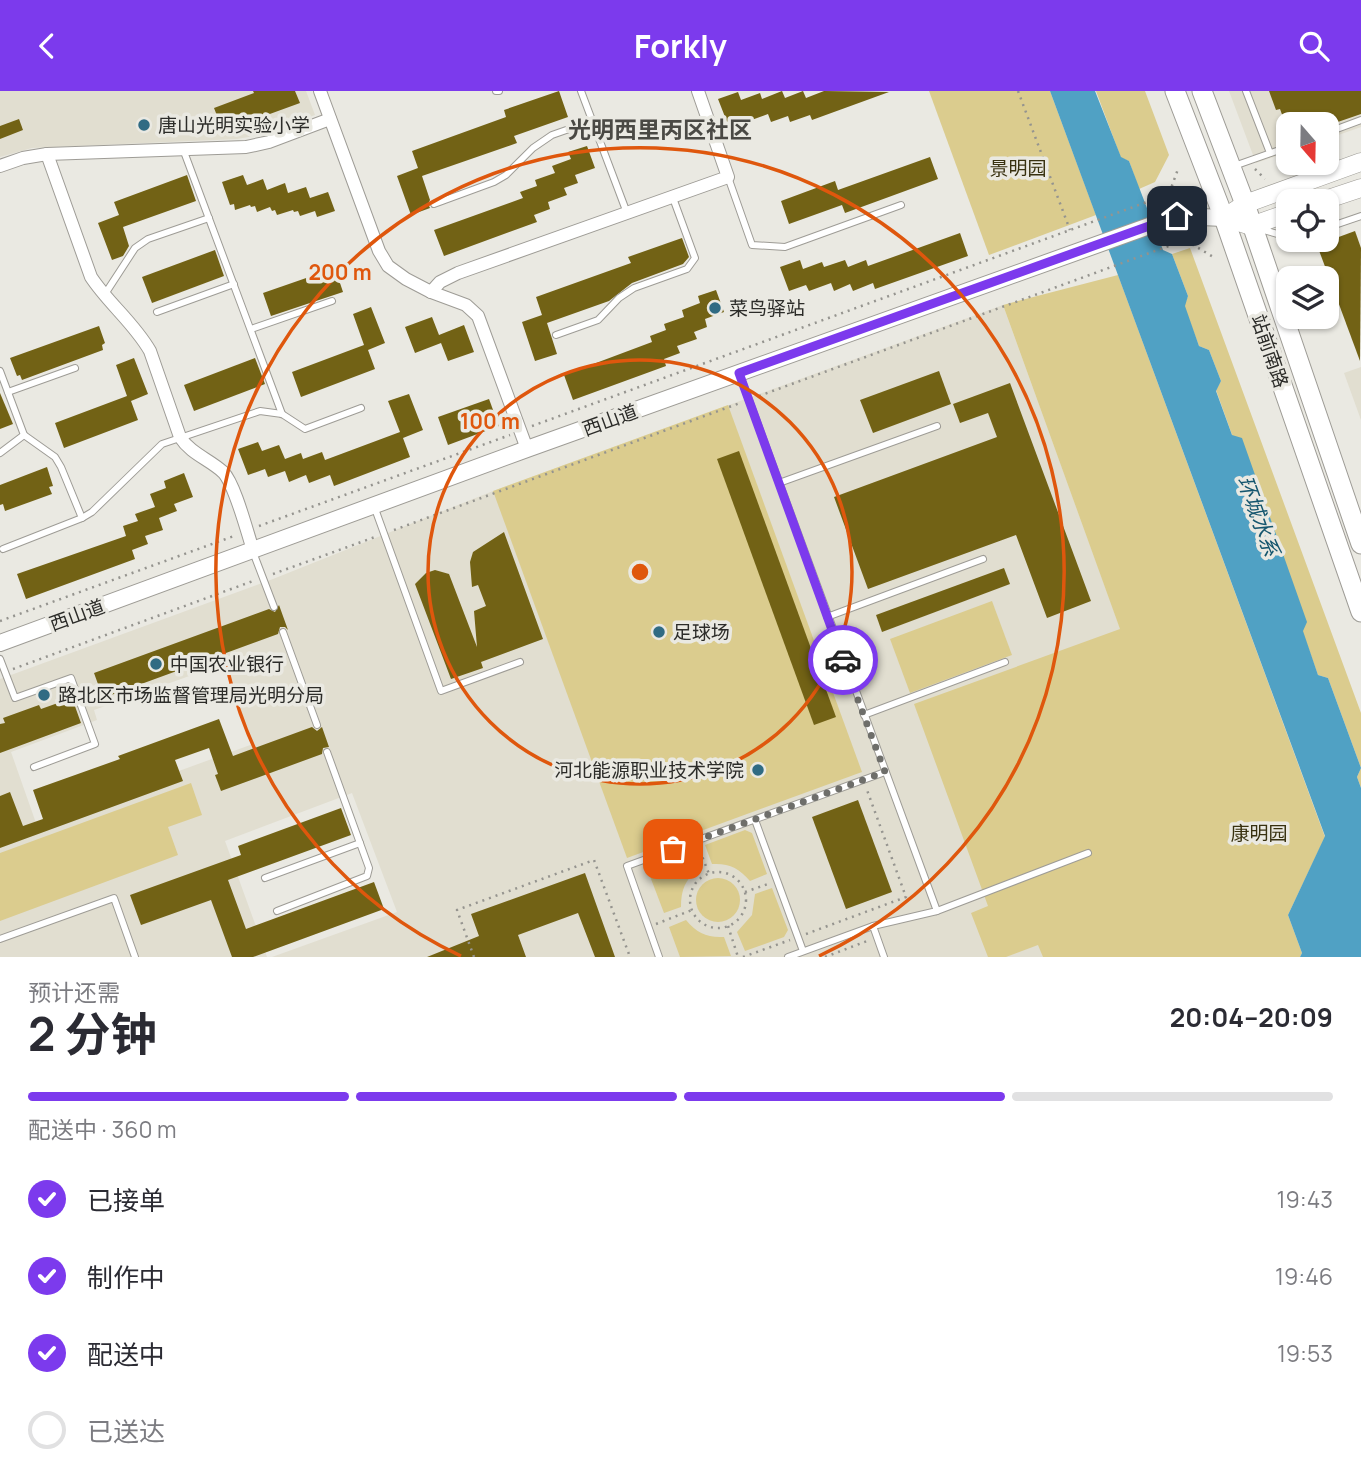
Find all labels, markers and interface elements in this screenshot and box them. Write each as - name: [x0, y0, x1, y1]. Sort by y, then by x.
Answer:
- text: Forkly: [634, 24, 727, 68]
- icon: back: [28, 27, 66, 65]
- icon: search: [1295, 27, 1333, 65]
- place label: 唐山光明实验小学: [158, 112, 310, 138]
- north arrow: [1276, 112, 1339, 175]
- map controls: [1276, 112, 1339, 329]
- district label: 光明西里丙区社区: [568, 113, 752, 145]
- marker: 唐山光明实验小学: [136, 117, 152, 133]
- park label: 景明园: [989, 155, 1047, 181]
- pin: [1147, 186, 1207, 246]
- button: locate: [1276, 189, 1339, 252]
- icon: home: [1158, 197, 1196, 235]
- text: 200 m: [308, 258, 372, 286]
- button: layers: [1276, 266, 1339, 329]
- place label: 菜鸟驿站: [729, 295, 805, 321]
- marker: 菜鸟驿站: [707, 300, 723, 316]
- street label: 站前南路: [1245, 311, 1295, 391]
- street label: 西山道: [579, 398, 641, 442]
- text: 100 m: [460, 407, 520, 435]
- water label: 环城水系: [1231, 471, 1287, 562]
- centre of rings: [628, 560, 652, 584]
- street label: 西山道: [46, 593, 108, 637]
- place label: 足球场: [673, 619, 730, 645]
- marker: 足球场: [651, 624, 667, 640]
- courier: [808, 625, 878, 695]
- icon: car: [824, 641, 862, 679]
- place label: 中国农业银行: [170, 651, 284, 677]
- marker: 中国农业银行: [148, 656, 164, 672]
- place label: 路北区市场监督管理局光明分局: [58, 682, 324, 708]
- marker: 路北区市场监督管理局光明分局: [36, 687, 52, 703]
- place label: 河北能源职业技术学院: [554, 757, 744, 783]
- marker: 河北能源职业技术学院: [750, 762, 766, 778]
- pin: [643, 819, 703, 879]
- park label: 康明园: [1230, 820, 1288, 846]
- icon: bag: [654, 830, 692, 868]
- text: 预计还需: [28, 976, 120, 1008]
- text: 20:04–20:09: [1170, 999, 1333, 1035]
- text: 2 分钟: [28, 1002, 157, 1065]
- text: 配送中 · 360 m: [28, 1113, 177, 1145]
- icon: check: [28, 1180, 66, 1218]
- text: 已接单: [87, 1182, 165, 1218]
- text: 19:43: [1277, 1183, 1333, 1215]
- icon: check: [28, 1257, 66, 1295]
- text: 制作中: [87, 1259, 165, 1295]
- text: 19:46: [1275, 1260, 1333, 1292]
- icon: check: [28, 1334, 66, 1372]
- text: 配送中: [87, 1336, 165, 1372]
- text: 19:53: [1277, 1337, 1333, 1369]
- text: 已送达: [87, 1413, 165, 1449]

